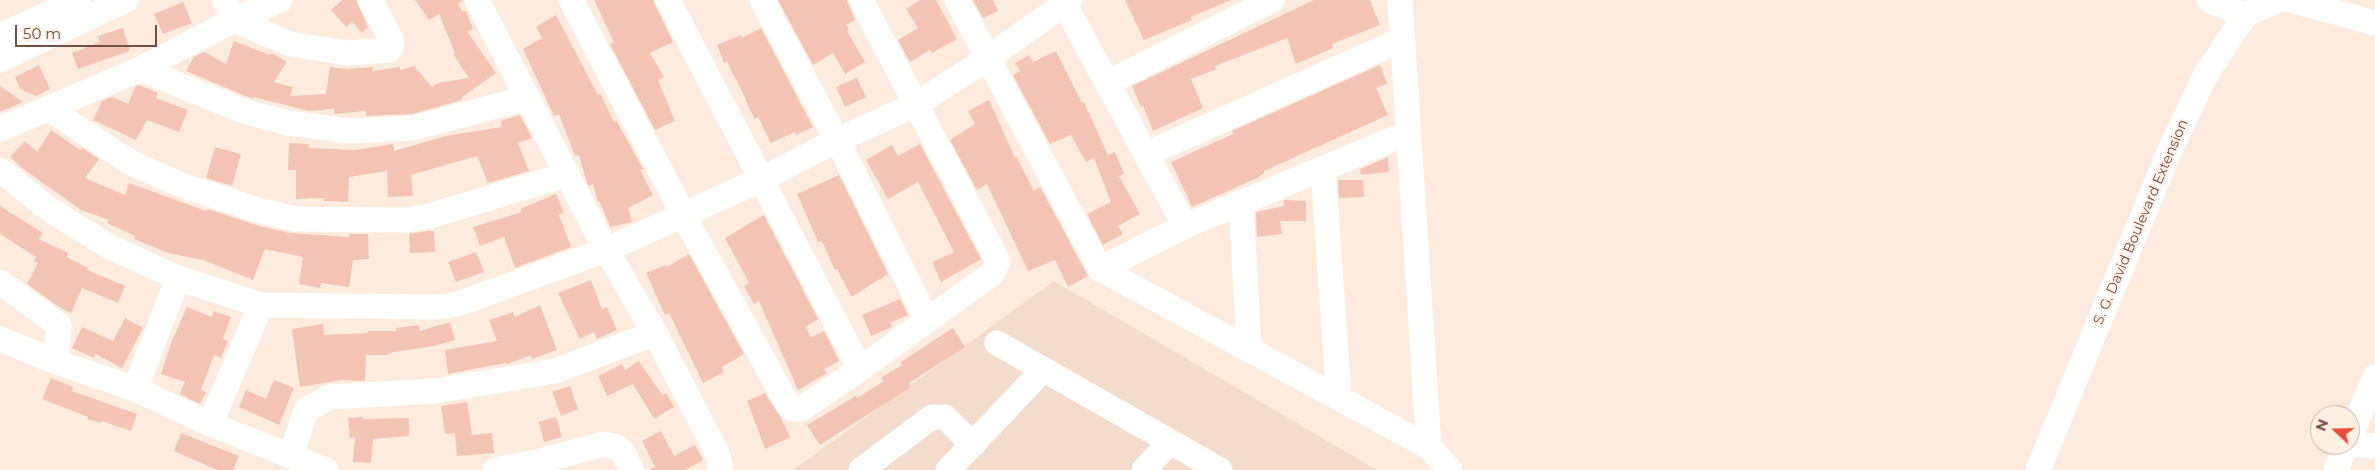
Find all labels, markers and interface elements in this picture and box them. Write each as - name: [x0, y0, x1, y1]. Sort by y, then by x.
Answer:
- scale bar: [18, 15, 160, 47]
- text: 50 m: [23, 24, 61, 43]
- street label: S. G. David Boulevard Extension: [2090, 117, 2192, 327]
- north arrow: [2310, 405, 2360, 455]
- text: N: [2312, 416, 2332, 433]

